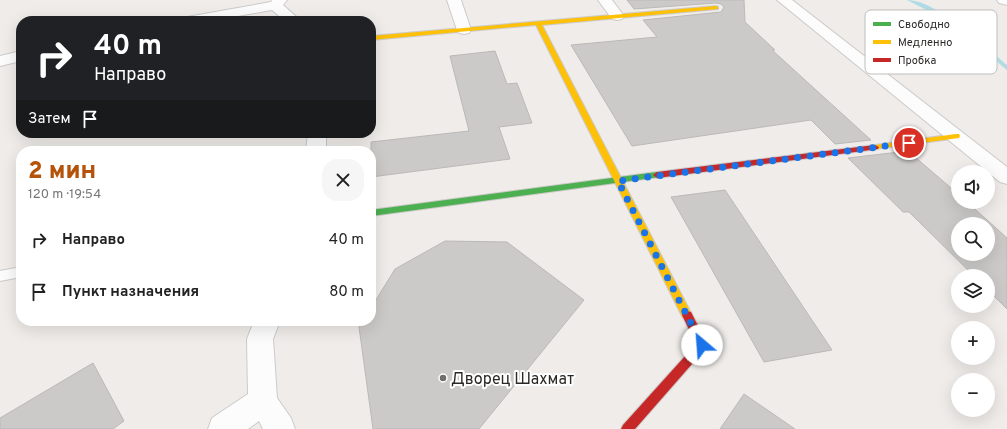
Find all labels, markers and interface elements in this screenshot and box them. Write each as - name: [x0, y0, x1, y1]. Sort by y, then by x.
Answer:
- legend: [865, 10, 997, 74]
- text: Свободно: [898, 18, 950, 32]
- text: 40 m: [94, 29, 162, 65]
- icon: right: [28, 32, 80, 84]
- text: Медленно: [898, 36, 952, 50]
- text: Пробка: [898, 54, 937, 68]
- text: Направо: [94, 64, 166, 87]
- icon: arrive: [79, 108, 101, 130]
- text: Затем: [28, 110, 71, 129]
- pin: [892, 126, 926, 160]
- icon: arrive: [898, 132, 920, 154]
- text: 2 мин: [28, 157, 96, 187]
- button: close: [322, 159, 364, 201]
- map controls: [951, 165, 995, 417]
- button: sound: [951, 165, 995, 209]
- text: 120 m · 19:54: [28, 187, 101, 203]
- button: search: [951, 217, 995, 261]
- icon: right: [28, 229, 50, 251]
- text: Направо: [62, 231, 125, 250]
- text: 40 m: [329, 231, 364, 250]
- button: layers: [951, 269, 995, 313]
- icon: arrive: [28, 281, 50, 303]
- text: Пункт назначения: [62, 283, 199, 302]
- text: 80 m: [329, 283, 364, 302]
- button: +: [951, 321, 995, 365]
- position arrow: [681, 324, 723, 366]
- place label: Дворец Шахмат: [451, 370, 574, 390]
- marker: Дворец Шахмат: [438, 373, 448, 383]
- button: −: [951, 373, 995, 417]

